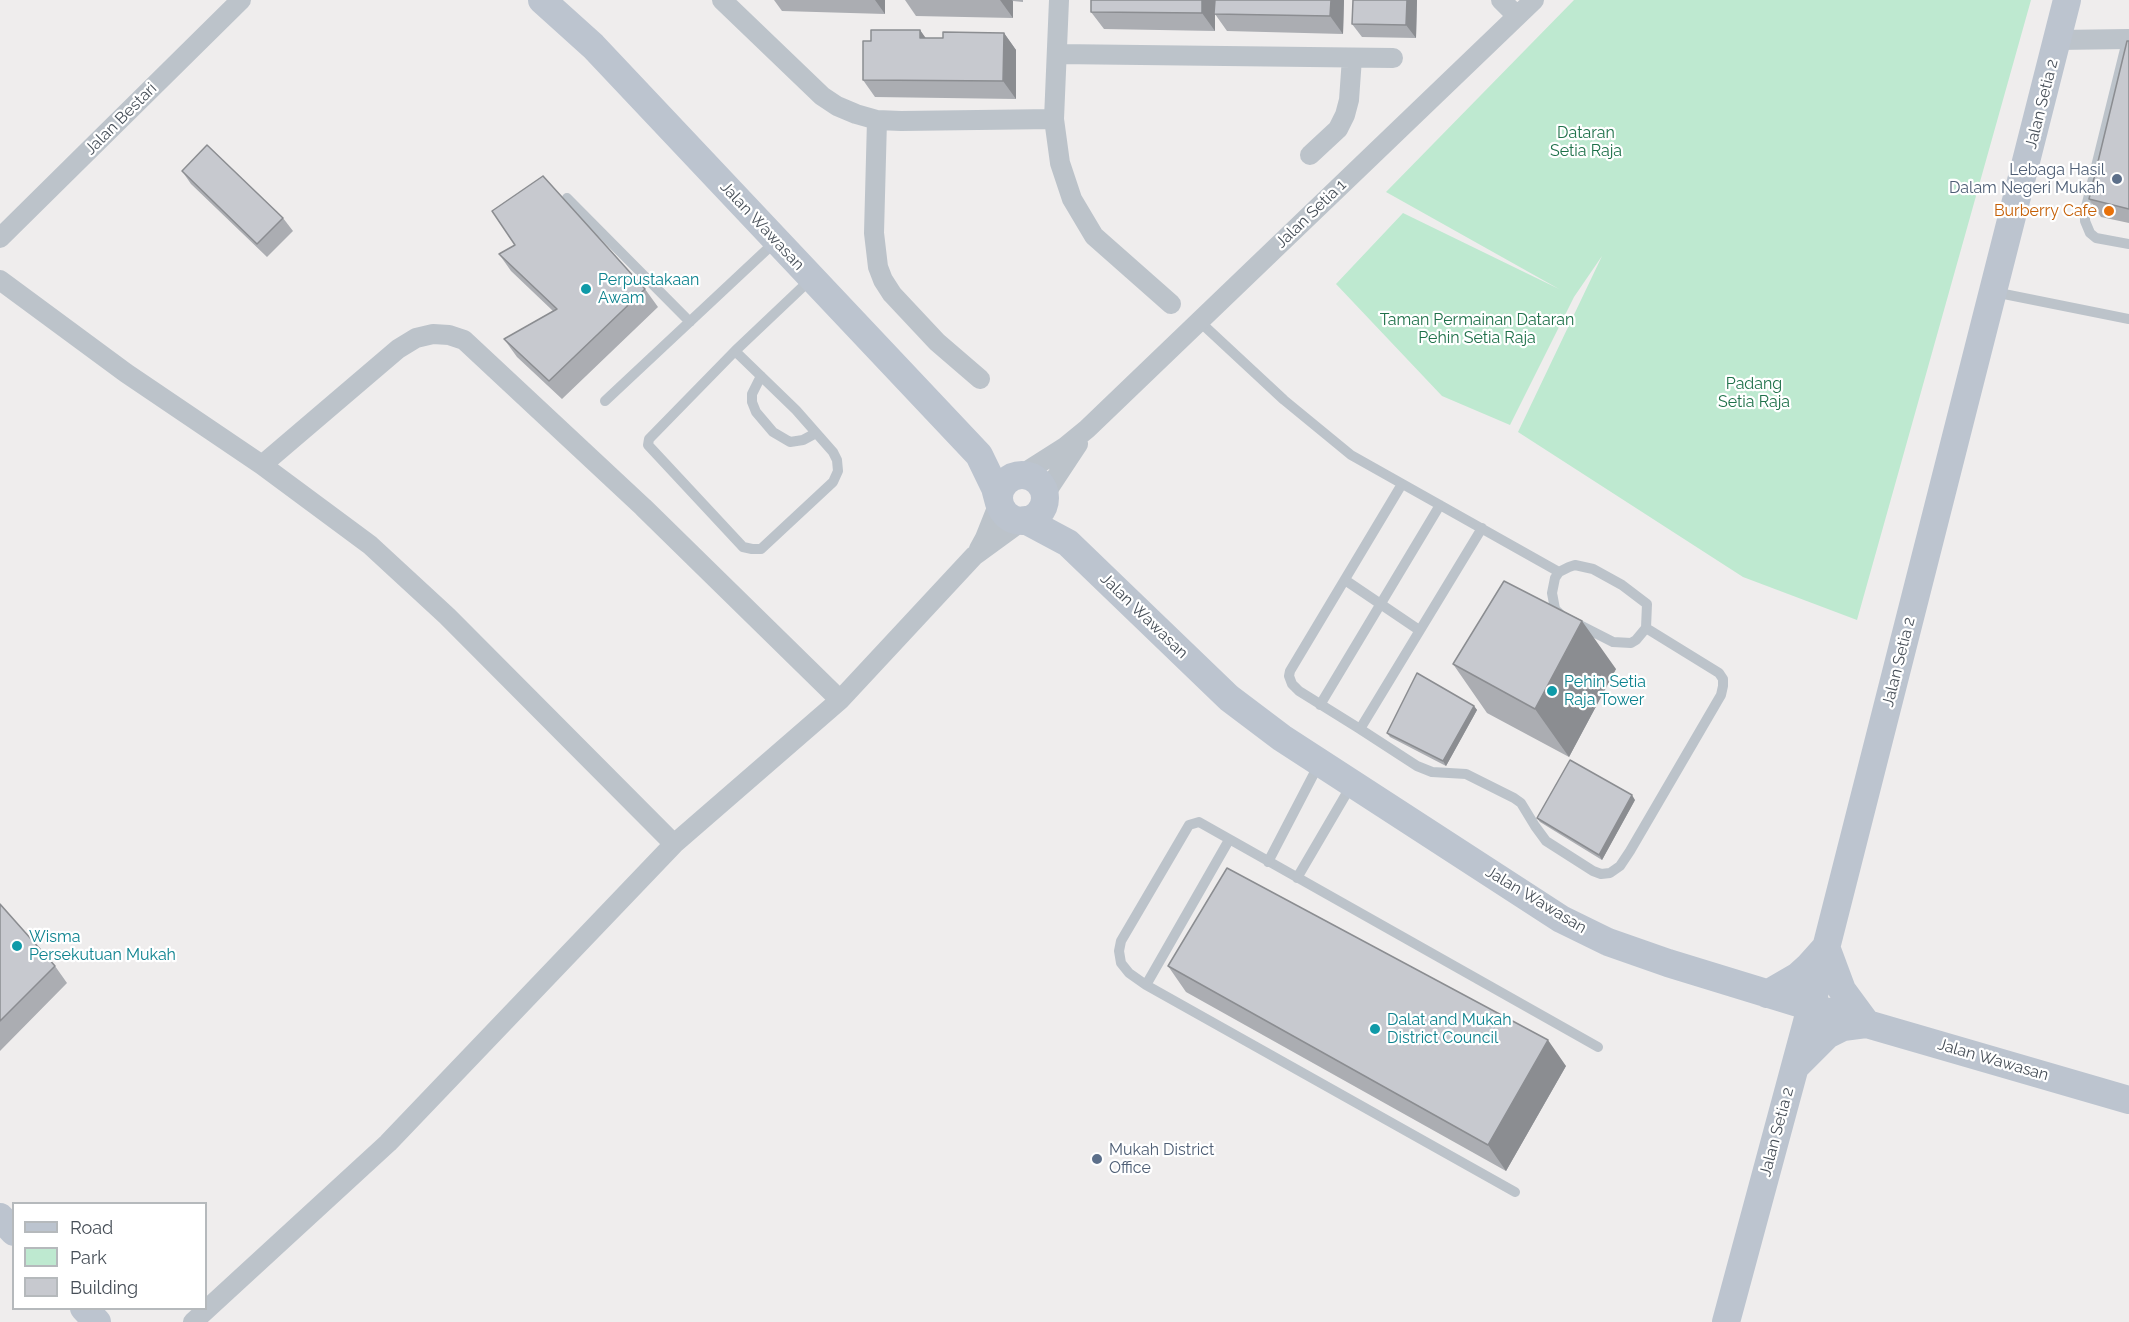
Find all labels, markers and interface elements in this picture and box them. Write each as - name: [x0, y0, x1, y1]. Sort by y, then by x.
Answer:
- street label: Jalan Setia 2: [2022, 57, 2062, 151]
- street label: Jalan Bestari: [81, 79, 161, 159]
- park label: Dataran Setia Raja: [1550, 123, 1622, 161]
- place label: Lebaga Hasil Dalam Negeri Mukah: [1949, 160, 2105, 198]
- marker: Lebaga Hasil Dalam Negeri Mukah: [2110, 172, 2124, 186]
- street label: Jalan Setia 1: [1272, 176, 1350, 252]
- street label: Jalan Wawasan: [716, 178, 808, 274]
- place label: Burberry Cafe: [1994, 201, 2097, 221]
- marker: Burberry Cafe: [2102, 204, 2116, 218]
- place label: Perpustakaan Awam: [598, 270, 699, 308]
- marker: Perpustakaan Awam: [579, 282, 593, 296]
- park label: Taman Permainan Dataran Pehin Setia Raja: [1380, 310, 1574, 348]
- park label: Padang Setia Raja: [1718, 374, 1790, 412]
- street label: Jalan Wawasan: [1096, 569, 1192, 663]
- street label: Jalan Setia 2: [1879, 615, 1919, 709]
- place label: Pehin Setia Raja Tower: [1564, 672, 1646, 710]
- marker: Pehin Setia Raja Tower: [1545, 684, 1559, 698]
- street label: Jalan Wawasan: [1482, 862, 1590, 938]
- place label: Wisma Persekutuan Mukah: [29, 927, 176, 965]
- marker: Wisma Persekutuan Mukah: [10, 939, 24, 953]
- place label: Dalat and Mukah District Council: [1387, 1010, 1512, 1048]
- marker: Dalat and Mukah District Council: [1368, 1022, 1382, 1036]
- street label: Jalan Wawasan: [1935, 1035, 2051, 1085]
- street label: Jalan Setia 2: [1756, 1085, 1798, 1179]
- place label: Mukah District Office: [1109, 1140, 1214, 1178]
- marker: Mukah District Office: [1090, 1152, 1104, 1166]
- legend: [12, 1202, 207, 1310]
- text: Road: [70, 1217, 113, 1238]
- text: Park: [70, 1247, 107, 1268]
- text: Building: [70, 1277, 138, 1298]

